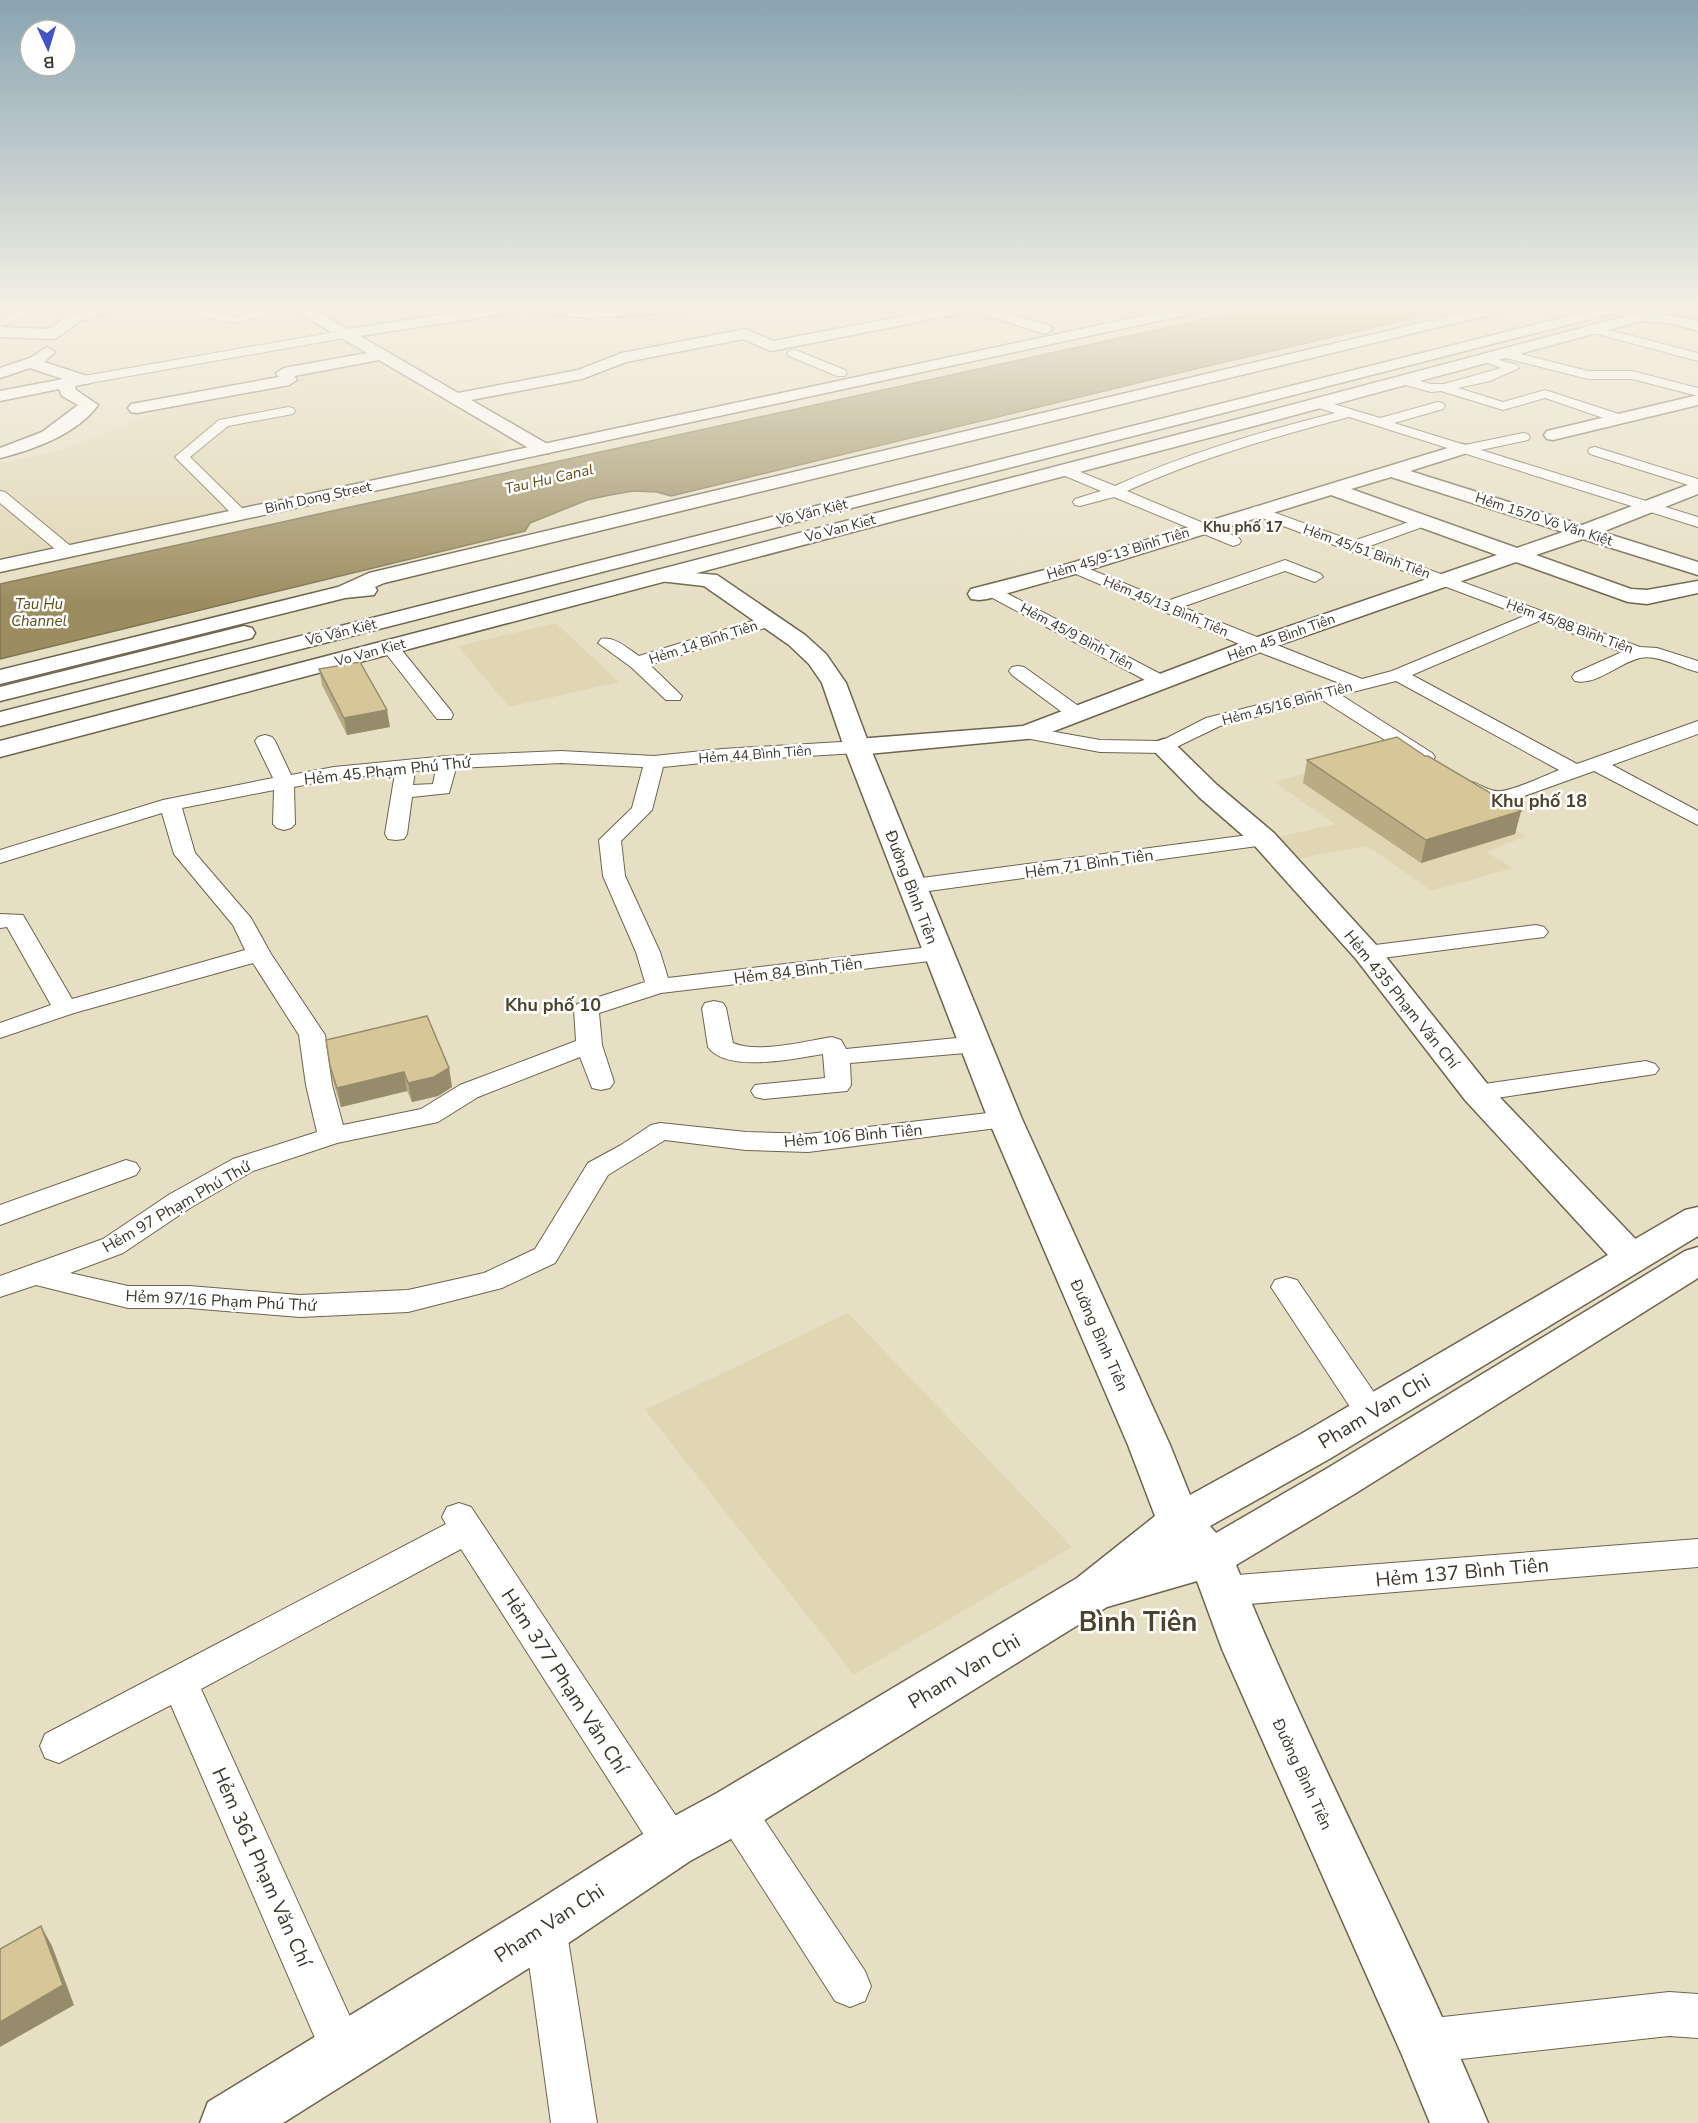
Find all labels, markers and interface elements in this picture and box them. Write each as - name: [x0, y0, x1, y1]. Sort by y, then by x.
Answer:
- north arrow: [18, 18, 78, 78]
- text: B: [43, 51, 55, 73]
- water label: Tau Hu Canal: [503, 459, 595, 499]
- street label: Binh Dong Street: [263, 477, 373, 518]
- street label: Hẻm 1570 Võ Văn Kiệt: [1473, 488, 1615, 551]
- street label: Võ Văn Kiệt: [774, 494, 850, 531]
- street label: Vo Van Kiet: [802, 510, 878, 547]
- district label: Khu phố 17: [1203, 517, 1283, 537]
- street label: Hẻm 45/51 Bình Tiên: [1301, 520, 1433, 583]
- street label: Hẻm 45/9-13 Bình Tiên: [1044, 523, 1192, 584]
- street label: Hẻm 45/13 Bình Tiên: [1100, 572, 1231, 641]
- water label: Tau Hu Channel: [11, 594, 67, 631]
- street label: Hẻm 45/88 Bình Tiên: [1504, 595, 1636, 658]
- street label: Hẻm 45/9 Bình Tiên: [1017, 599, 1137, 674]
- street label: Hẻm 45 Bình Tiên: [1225, 609, 1338, 666]
- street label: Võ Văn Kiệt: [303, 614, 379, 651]
- street label: Hẻm 14 Bình Tiên: [646, 616, 760, 669]
- street label: Vo Van Kiet: [332, 634, 408, 671]
- street label: Hẻm 45/16 Bình Tiên: [1220, 677, 1354, 730]
- street label: Hẻm 44 Bình Tiên: [698, 741, 812, 768]
- street label: Hẻm 45 Phạm Phú Thứ: [303, 751, 472, 791]
- district label: Khu phố 18: [1491, 789, 1587, 813]
- street label: Đường Bình Tiên: [879, 826, 943, 947]
- street label: Hẻm 71 Bình Tiên: [1023, 844, 1155, 884]
- street label: Hẻm 435 Phạm Văn Chí: [1338, 926, 1465, 1074]
- street label: Hẻm 84 Bình Tiên: [732, 952, 864, 990]
- district label: Khu phố 10: [505, 993, 601, 1017]
- street label: Hẻm 106 Bình Tiên: [783, 1119, 923, 1153]
- street label: Hẻm 97 Phạm Phú Thứ: [99, 1155, 255, 1258]
- street label: Đường Bình Tiên: [1064, 1275, 1134, 1395]
- street label: Hẻm 97/16 Phạm Phú Thứ: [125, 1285, 318, 1317]
- street label: Pham Van Chi: [1313, 1367, 1435, 1455]
- street label: Hẻm 137 Bình Tiên: [1374, 1551, 1550, 1594]
- street label: Hẻm 377 Phạm Văn Chí: [495, 1584, 635, 1780]
- district label: Bình Tiên: [1079, 1604, 1197, 1641]
- street label: Pham Van Chi: [903, 1627, 1025, 1715]
- street label: Đường Bình Tiên: [1266, 1714, 1337, 1833]
- street label: Hẻm 361 Phạm Văn Chí: [205, 1763, 318, 1972]
- street label: Pham Van Chi: [489, 1878, 609, 1969]

